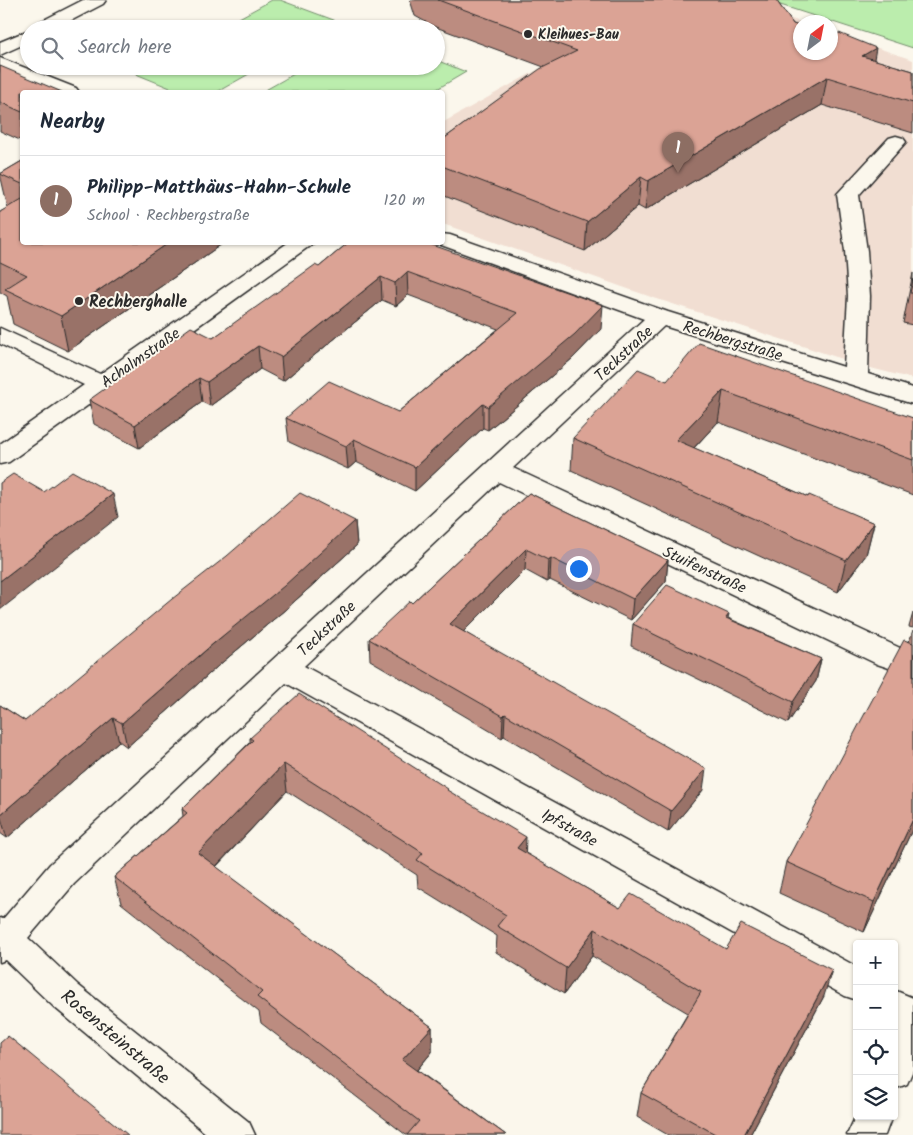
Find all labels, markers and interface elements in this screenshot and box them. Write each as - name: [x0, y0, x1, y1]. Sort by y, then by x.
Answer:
- north arrow: [793, 15, 838, 60]
- search box: [20, 20, 445, 75]
- place label: Kleihues-Bau: [538, 24, 619, 46]
- marker: Kleihues-Bau: [522, 28, 534, 40]
- text: Search here: [78, 33, 172, 63]
- icon: search: [38, 34, 66, 62]
- text: Nearby: [40, 106, 105, 139]
- pin: 1: [662, 132, 694, 173]
- text: Philipp-Matthäus-Hahn-Schule: [87, 173, 351, 203]
- text: 1: [54, 188, 58, 213]
- text: 120 m: [384, 188, 425, 213]
- text: School · Rechbergstraße: [87, 203, 249, 228]
- place label: Rechberghalle: [89, 290, 187, 315]
- marker: Rechberghalle: [73, 295, 85, 307]
- street label: Rechbergstraße: [680, 314, 786, 368]
- street label: Teckstraße: [589, 320, 659, 388]
- street label: Achalmstraße: [96, 322, 186, 395]
- street label: Stuifenstraße: [658, 540, 751, 601]
- your location: [566, 556, 592, 582]
- street label: Teckstraße: [292, 595, 362, 663]
- street label: Ipfstraße: [537, 803, 602, 854]
- map controls: [853, 940, 898, 1120]
- button: +: [853, 940, 898, 985]
- street label: Rosensteinstraße: [53, 983, 177, 1093]
- button: −: [853, 985, 898, 1030]
- button: locate: [853, 1030, 898, 1075]
- button: layers: [853, 1075, 898, 1120]

